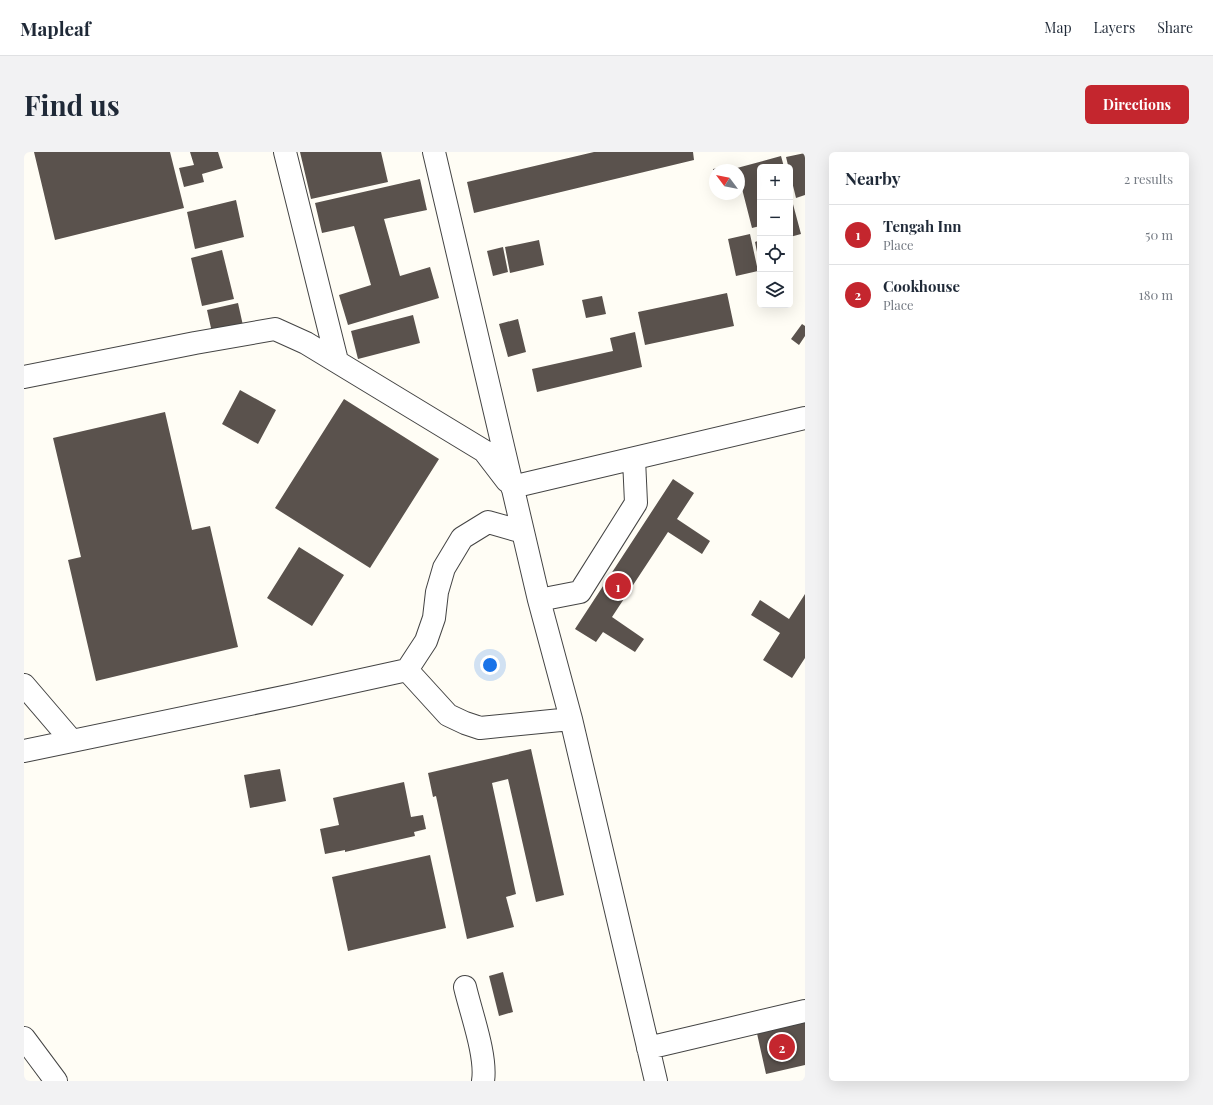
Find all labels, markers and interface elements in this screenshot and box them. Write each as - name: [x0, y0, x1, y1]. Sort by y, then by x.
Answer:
- text: Mapleaf: [20, 15, 91, 41]
- text: Map: [1044, 18, 1072, 37]
- text: Layers: [1094, 18, 1135, 37]
- text: Share: [1157, 18, 1193, 37]
- button: Directions: [1085, 85, 1189, 124]
- text: Find us: [24, 86, 120, 123]
- north arrow: [709, 164, 745, 200]
- map controls: [757, 164, 793, 308]
- button: +: [757, 164, 793, 200]
- text: Nearby: [845, 167, 900, 189]
- text: 2 results: [1124, 170, 1173, 187]
- button: −: [757, 200, 793, 236]
- text: Tengah Inn: [883, 216, 962, 236]
- text: 1: [856, 226, 860, 243]
- text: 50 m: [1145, 226, 1173, 243]
- button: locate: [757, 236, 793, 272]
- text: Place: [883, 236, 914, 253]
- button: layers: [757, 272, 793, 308]
- text: Cookhouse: [883, 276, 960, 296]
- text: 2: [855, 286, 861, 303]
- text: 180 m: [1139, 286, 1173, 303]
- text: Place: [883, 296, 914, 313]
- pin: 1: [605, 571, 631, 601]
- your location: [480, 655, 500, 675]
- pin: 2: [769, 1032, 795, 1062]

